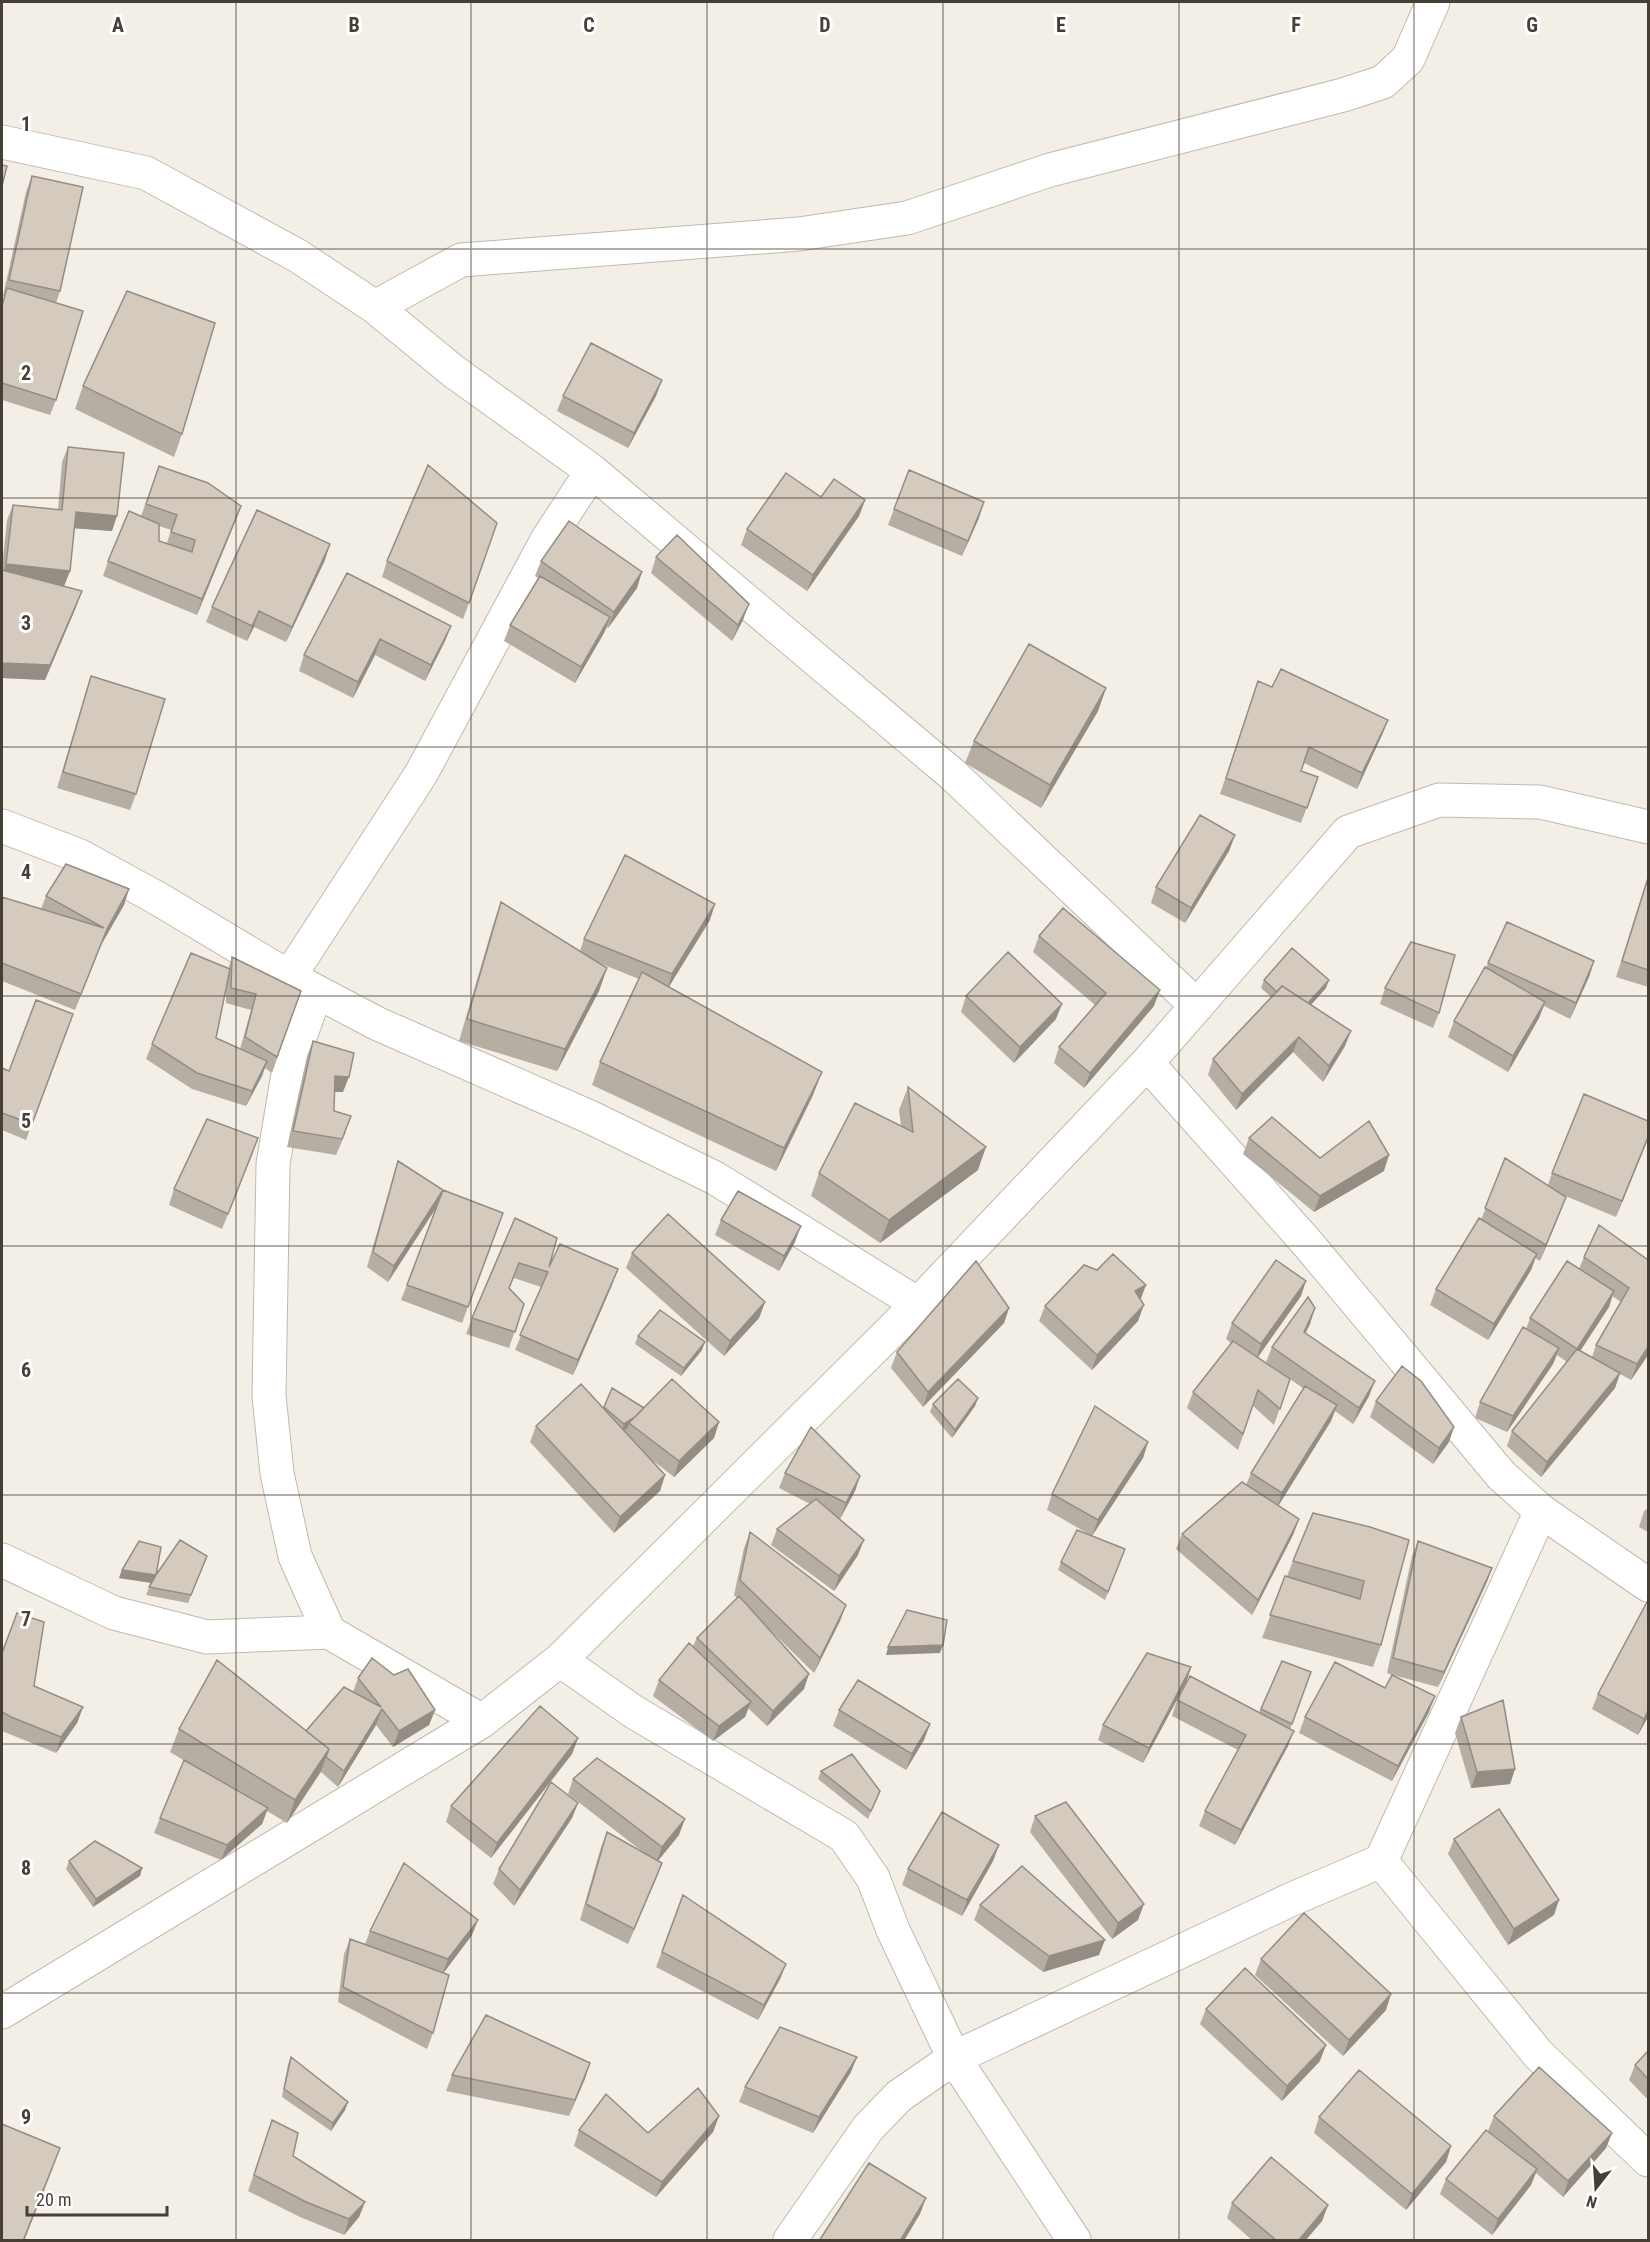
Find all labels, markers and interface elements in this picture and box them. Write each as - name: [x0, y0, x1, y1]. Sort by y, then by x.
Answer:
- text: A: [112, 13, 124, 37]
- text: B: [348, 13, 360, 37]
- text: C: [583, 13, 595, 37]
- text: D: [819, 13, 831, 37]
- text: E: [1056, 13, 1066, 37]
- text: F: [1291, 13, 1301, 37]
- text: G: [1526, 13, 1538, 37]
- text: 1: [21, 112, 31, 136]
- text: 2: [21, 361, 31, 385]
- text: 3: [21, 611, 31, 635]
- text: 4: [21, 860, 31, 884]
- text: 5: [21, 1109, 31, 1133]
- text: 6: [21, 1358, 31, 1382]
- text: 7: [21, 1607, 31, 1631]
- text: 8: [21, 1856, 31, 1880]
- text: 9: [21, 2105, 31, 2129]
- north arrow: [1566, 2158, 1626, 2218]
- scale bar: [27, 2179, 166, 2217]
- text: 20 m: [36, 2189, 71, 2210]
- text: N: [1584, 2191, 1599, 2212]

